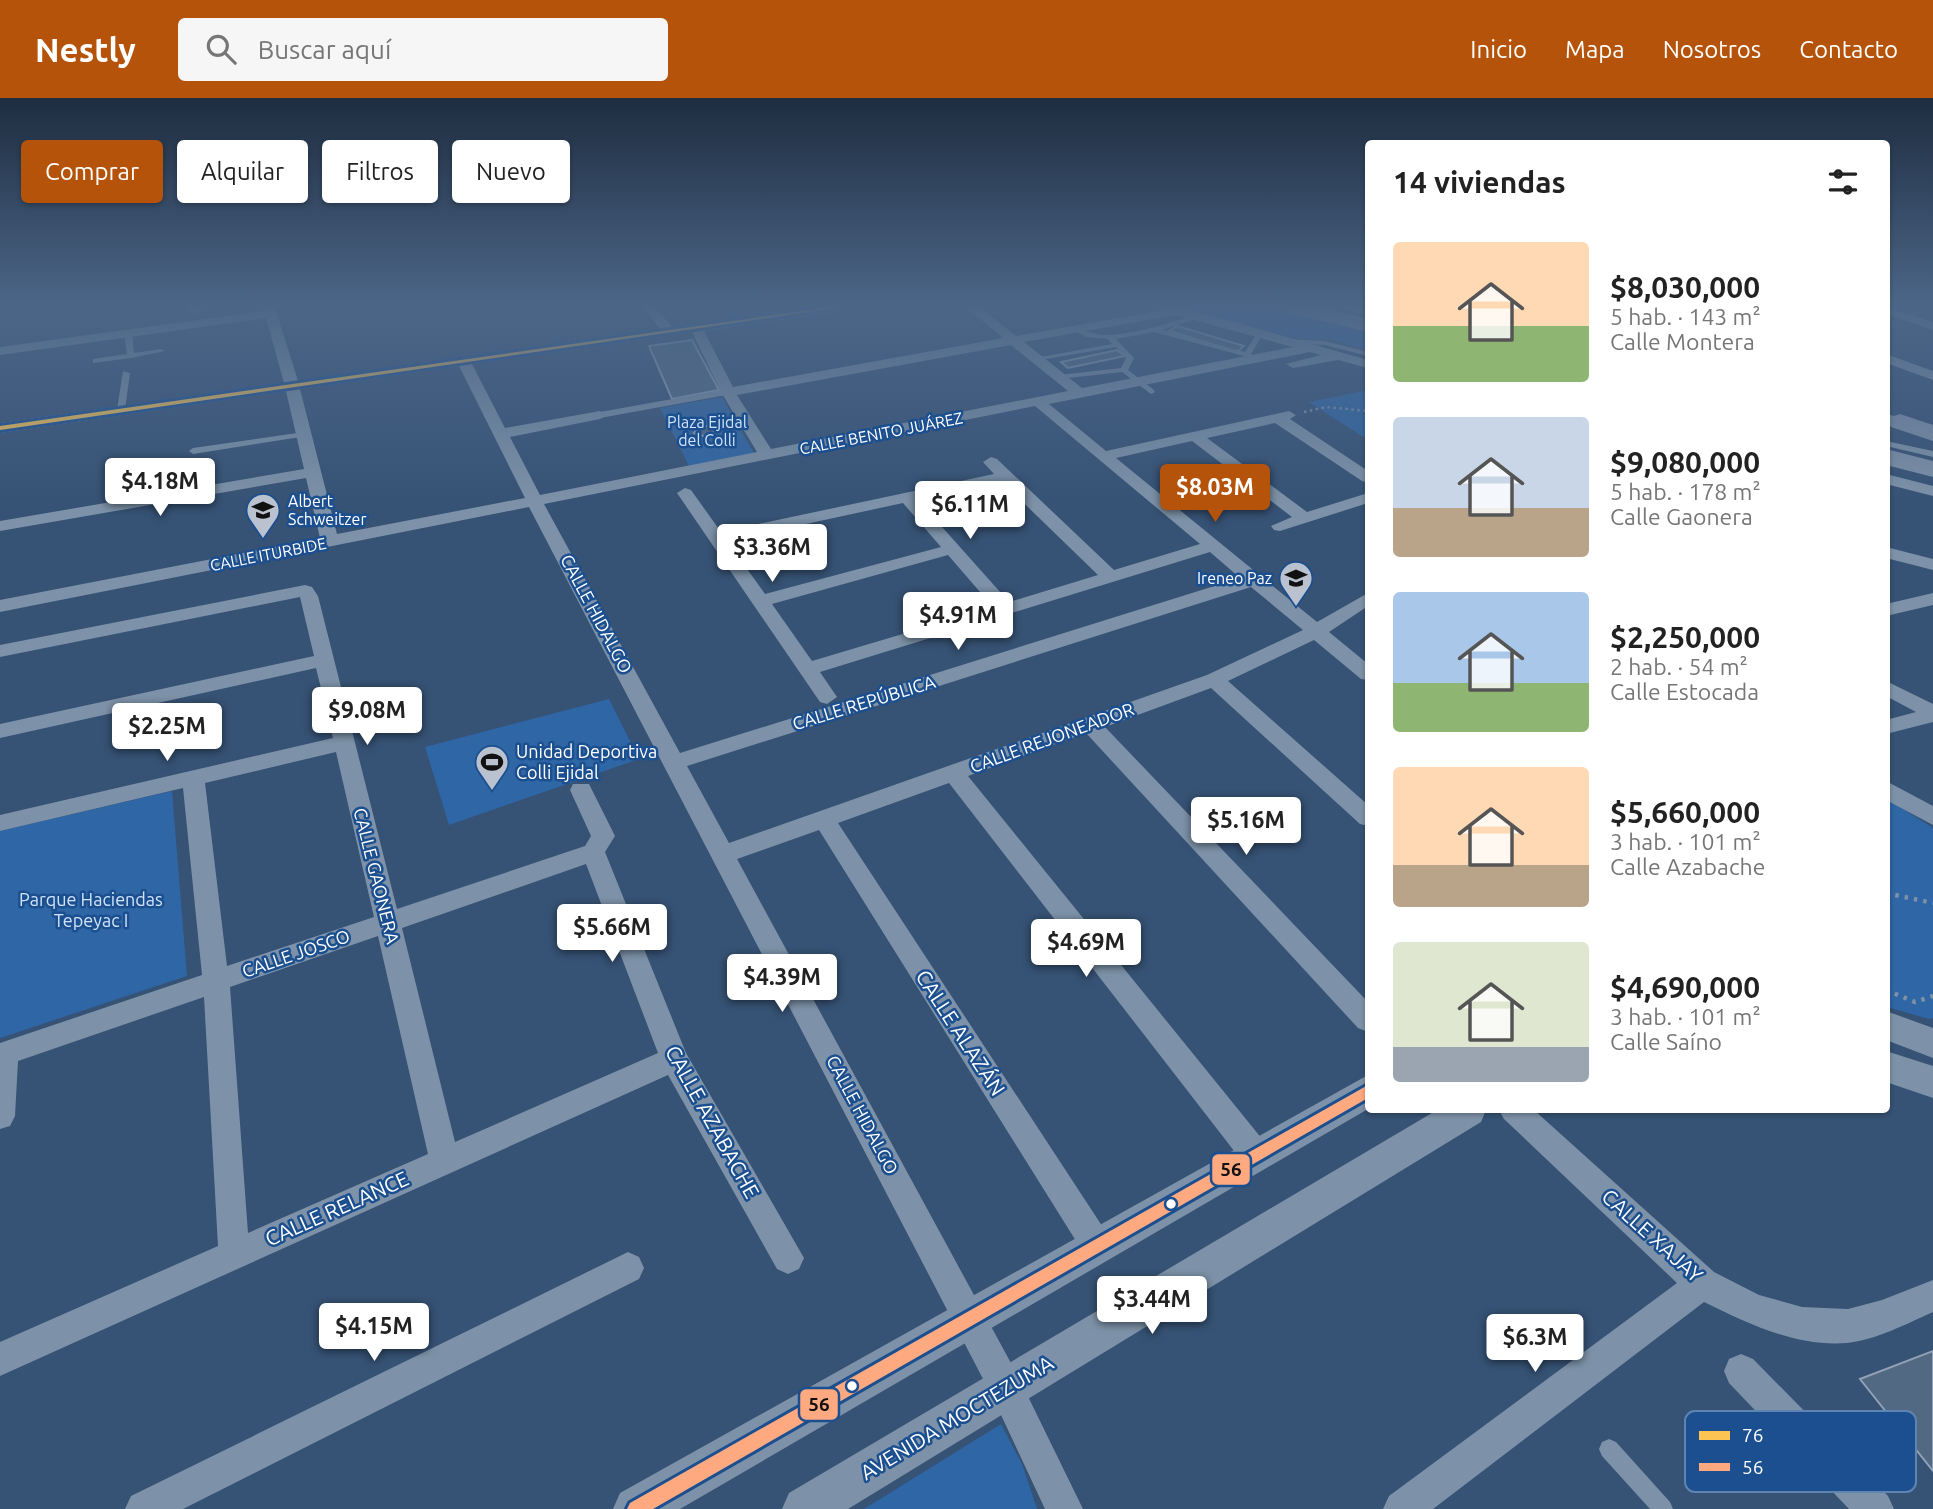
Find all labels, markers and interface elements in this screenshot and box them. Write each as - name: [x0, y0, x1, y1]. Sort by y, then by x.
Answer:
- search box: [178, 18, 668, 81]
- icon: search: [202, 30, 240, 68]
- text: Nestly: [35, 31, 136, 68]
- text: Buscar aquí: [258, 35, 391, 64]
- text: Inicio: [1470, 36, 1527, 63]
- text: Mapa: [1565, 36, 1625, 63]
- text: Nosotros: [1663, 36, 1761, 63]
- text: Contacto: [1799, 36, 1898, 63]
- chip: Comprar: [21, 140, 163, 203]
- chip: Alquilar: [177, 140, 308, 203]
- chip: Filtros: [322, 140, 438, 203]
- chip: Nuevo: [452, 140, 570, 203]
- icon: filters: [1824, 163, 1862, 201]
- text: 14 viviendas: [1393, 165, 1566, 199]
- icon: home: [1449, 270, 1533, 354]
- text: $8,030,000: [1610, 270, 1760, 304]
- text: 5 hab. · 143 m²: [1610, 304, 1761, 329]
- text: Calle Montera: [1610, 329, 1755, 354]
- street label: CALLE BENITO JUÁREZ: [797, 406, 964, 458]
- park label: Plaza Ejidal del Colli: [667, 413, 747, 449]
- icon: home: [1449, 445, 1533, 529]
- text: $9,080,000: [1610, 445, 1760, 479]
- pin: $4.18M: [103, 458, 217, 518]
- pin: $8.03M: [1158, 464, 1272, 524]
- text: $4.18M: [121, 468, 199, 493]
- text: $8.03M: [1176, 474, 1254, 499]
- text: 5 hab. · 178 m²: [1610, 479, 1761, 504]
- pin: $6.11M: [913, 482, 1027, 541]
- school or university icon: Albert Schweitzer: [244, 491, 282, 540]
- text: $6.11M: [931, 491, 1009, 516]
- place label: Albert Schweitzer: [288, 492, 366, 528]
- text: Calle Gaonera: [1610, 504, 1753, 529]
- pin: $3.36M: [715, 524, 829, 584]
- street label: CALLE ITURBIDE: [208, 534, 328, 574]
- text: $3.36M: [733, 534, 811, 559]
- street label: CALLE HIDALGO: [557, 551, 637, 676]
- school or university icon: Ireneo Paz: [1277, 559, 1315, 608]
- place label: Ireneo Paz: [1197, 569, 1272, 587]
- pin: $4.91M: [901, 592, 1015, 652]
- text: $4.91M: [919, 602, 997, 627]
- icon: home: [1449, 620, 1533, 704]
- text: $2,250,000: [1610, 620, 1760, 654]
- text: 2 hab. · 54 m²: [1610, 654, 1748, 679]
- street label: CALLE REPÚBLICA: [790, 670, 938, 733]
- text: Calle Estocada: [1610, 679, 1759, 704]
- pin: $9.08M: [310, 688, 424, 747]
- text: $9.08M: [328, 697, 406, 722]
- street label: CALLE REJONEADOR: [967, 698, 1136, 776]
- pin: $2.25M: [110, 704, 224, 763]
- text: $2.25M: [128, 713, 206, 738]
- place label: Unidad Deportiva Colli Ejidal: [516, 741, 657, 782]
- sports icon: Unidad Deportiva Colli Ejidal: [473, 743, 511, 792]
- icon: home: [1449, 795, 1533, 879]
- text: $5,660,000: [1610, 795, 1760, 829]
- pin: $5.16M: [1189, 798, 1303, 857]
- street label: CALLE GAONERA: [350, 806, 404, 946]
- text: $5.16M: [1207, 807, 1285, 832]
- text: 3 hab. · 101 m²: [1610, 829, 1761, 854]
- text: Calle Azabache: [1610, 854, 1765, 879]
- park label: Parque Haciendas Tepeyac I: [19, 889, 163, 930]
- pin: $5.66M: [555, 904, 669, 964]
- text: $5.66M: [573, 914, 651, 939]
- pin: $4.69M: [1029, 920, 1143, 979]
- street label: CALLE JOSCO: [239, 925, 352, 981]
- text: $4.69M: [1047, 929, 1125, 954]
- pin: $4.39M: [725, 954, 839, 1014]
- text: $4.39M: [743, 964, 821, 989]
- street label: CALLE ALAZÁN: [911, 965, 1010, 1100]
- icon: home: [1449, 970, 1533, 1054]
- text: $4,690,000: [1610, 970, 1760, 1004]
- text: 3 hab. · 101 m²: [1610, 1004, 1761, 1029]
- text: Calle Saíno: [1610, 1029, 1722, 1054]
- street label: CALLE AZABACHE: [661, 1041, 765, 1202]
- street label: CALLE HIDALGO: [823, 1052, 903, 1177]
- line badge: 56: [1211, 1153, 1251, 1186]
- text: 56: [1220, 1158, 1242, 1180]
- street label: CALLE RELANCE: [261, 1166, 412, 1250]
- street label: CALLE XAJAY: [1597, 1184, 1708, 1287]
- unlabelled marker: [1164, 1197, 1178, 1211]
- pin: $3.44M: [1095, 1276, 1209, 1336]
- text: $3.44M: [1113, 1286, 1191, 1311]
- pin: $4.15M: [317, 1304, 431, 1363]
- text: $4.15M: [335, 1313, 413, 1338]
- pin: $6.3M: [1486, 1314, 1584, 1374]
- text: $6.3M: [1502, 1324, 1568, 1349]
- street label: AVENIDA MOCTEZUMA: [856, 1350, 1057, 1484]
- unlabelled marker: [845, 1379, 859, 1393]
- line badge: 56: [799, 1388, 839, 1421]
- text: 56: [808, 1393, 830, 1415]
- legend: [1685, 1411, 1916, 1492]
- text: 76: [1742, 1424, 1763, 1446]
- text: 56: [1742, 1456, 1763, 1478]

